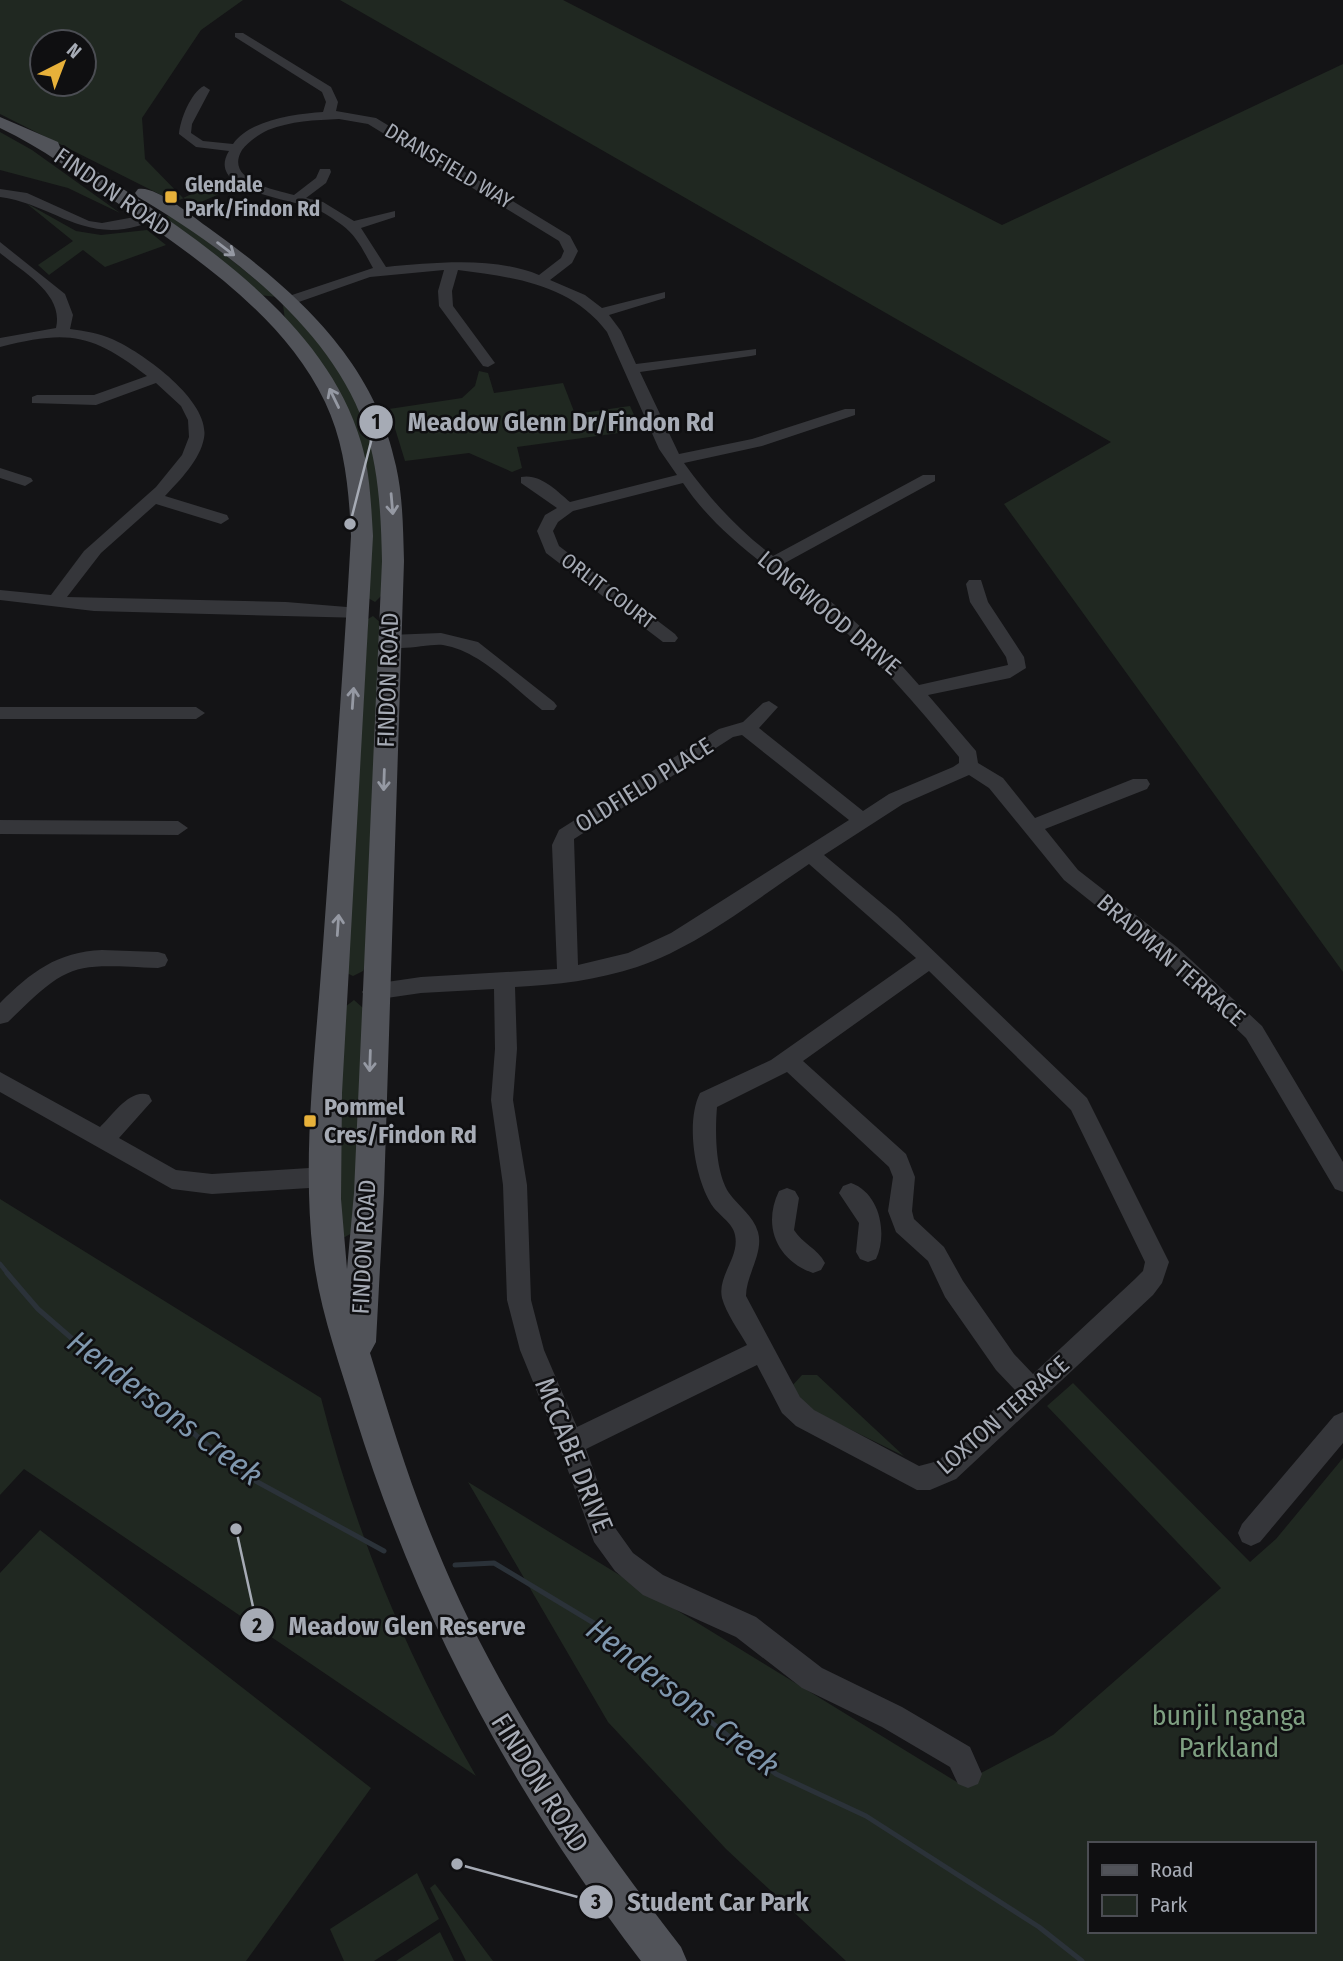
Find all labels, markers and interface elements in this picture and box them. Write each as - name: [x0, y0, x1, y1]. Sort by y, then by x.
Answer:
- north arrow: [28, 28, 98, 98]
- text: N: [62, 38, 86, 63]
- street label: DRANSFIELD WAY: [380, 118, 518, 215]
- street label: FINDON ROAD: [49, 142, 175, 242]
- place label: Glendale Park/Findon Rd: [185, 172, 320, 222]
- marker: Glendale Park/Findon Rd: [163, 189, 179, 205]
- one-way arrow: [216, 241, 235, 256]
- one-way arrow: [326, 388, 340, 409]
- callout: Meadow Glenn Dr/Findon Rd: [359, 398, 728, 445]
- text: Meadow Glenn Dr/Findon Rd: [408, 407, 714, 438]
- text: 1: [372, 409, 380, 435]
- one-way arrow: [386, 492, 399, 514]
- street label: LONGWOOD DRIVE: [752, 545, 906, 681]
- street label: ORLIT COURT: [556, 547, 660, 635]
- street label: FINDON ROAD: [372, 612, 404, 748]
- one-way arrow: [347, 687, 360, 710]
- street label: OLDFIELD PLACE: [570, 732, 718, 838]
- one-way arrow: [377, 768, 391, 791]
- street label: BRADMAN TERRACE: [1091, 888, 1251, 1032]
- one-way arrow: [332, 915, 345, 937]
- one-way arrow: [364, 1049, 377, 1072]
- place label: Pommel Cres/Findon Rd: [324, 1093, 477, 1149]
- marker: Pommel Cres/Findon Rd: [302, 1113, 318, 1129]
- street label: FINDON ROAD: [346, 1179, 382, 1315]
- water label: Hendersons Creek: [60, 1322, 270, 1494]
- street label: LOXTON TERRACE: [931, 1350, 1075, 1480]
- street label: MCCABE DRIVE: [528, 1373, 620, 1537]
- callout: Meadow Glen Reserve: [240, 1602, 540, 1649]
- water label: Hendersons Creek: [579, 1610, 787, 1784]
- text: Meadow Glen Reserve: [288, 1611, 526, 1642]
- text: 2: [251, 1613, 262, 1639]
- park label: bunjil nganga Parkland: [1152, 1699, 1306, 1764]
- street label: FINDON ROAD: [484, 1708, 596, 1858]
- legend: [1088, 1842, 1315, 1933]
- text: Road: [1150, 1857, 1194, 1883]
- callout: Student Car Park: [578, 1878, 823, 1925]
- text: Student Car Park: [627, 1887, 810, 1918]
- text: 3: [590, 1889, 601, 1915]
- text: Park: [1150, 1892, 1188, 1918]

